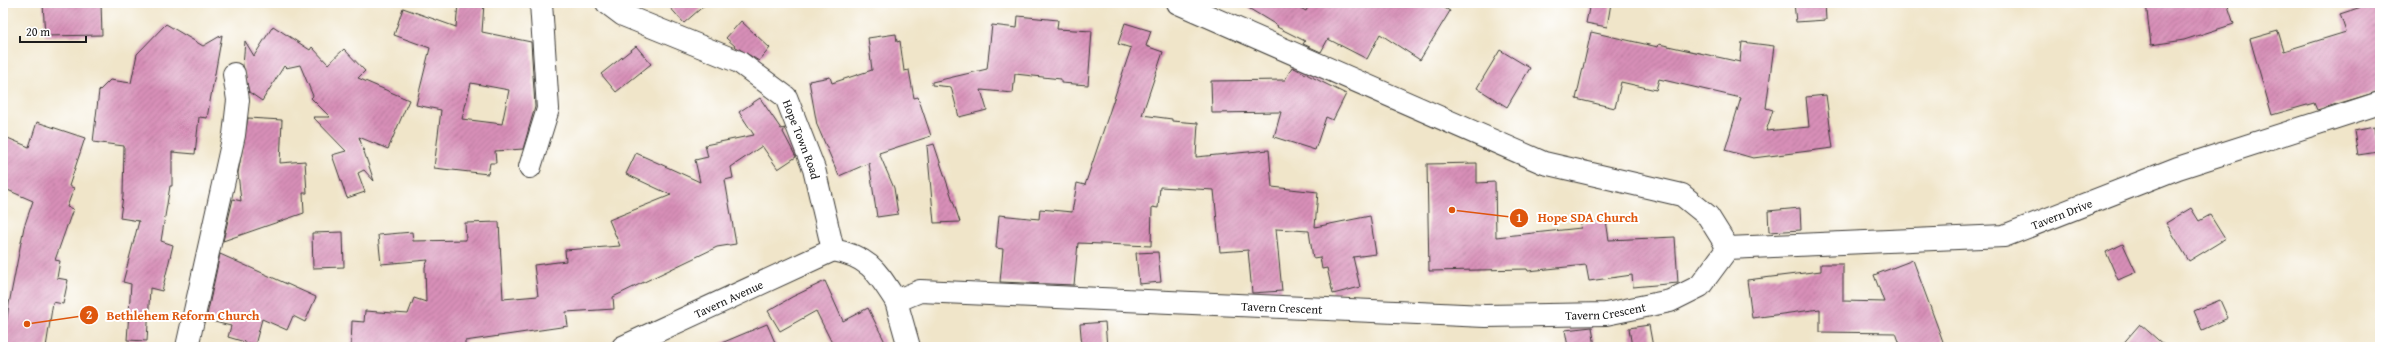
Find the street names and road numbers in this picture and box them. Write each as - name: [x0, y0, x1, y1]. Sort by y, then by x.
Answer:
- street label: Hope Town Road: [779, 97, 825, 181]
- street label: Tavern Drive: [2028, 194, 2095, 233]
- street label: Tavern Avenue: [691, 275, 766, 322]
- street label: Tavern Crescent: [1241, 297, 1323, 317]
- street label: Tavern Crescent: [1565, 298, 1648, 323]

